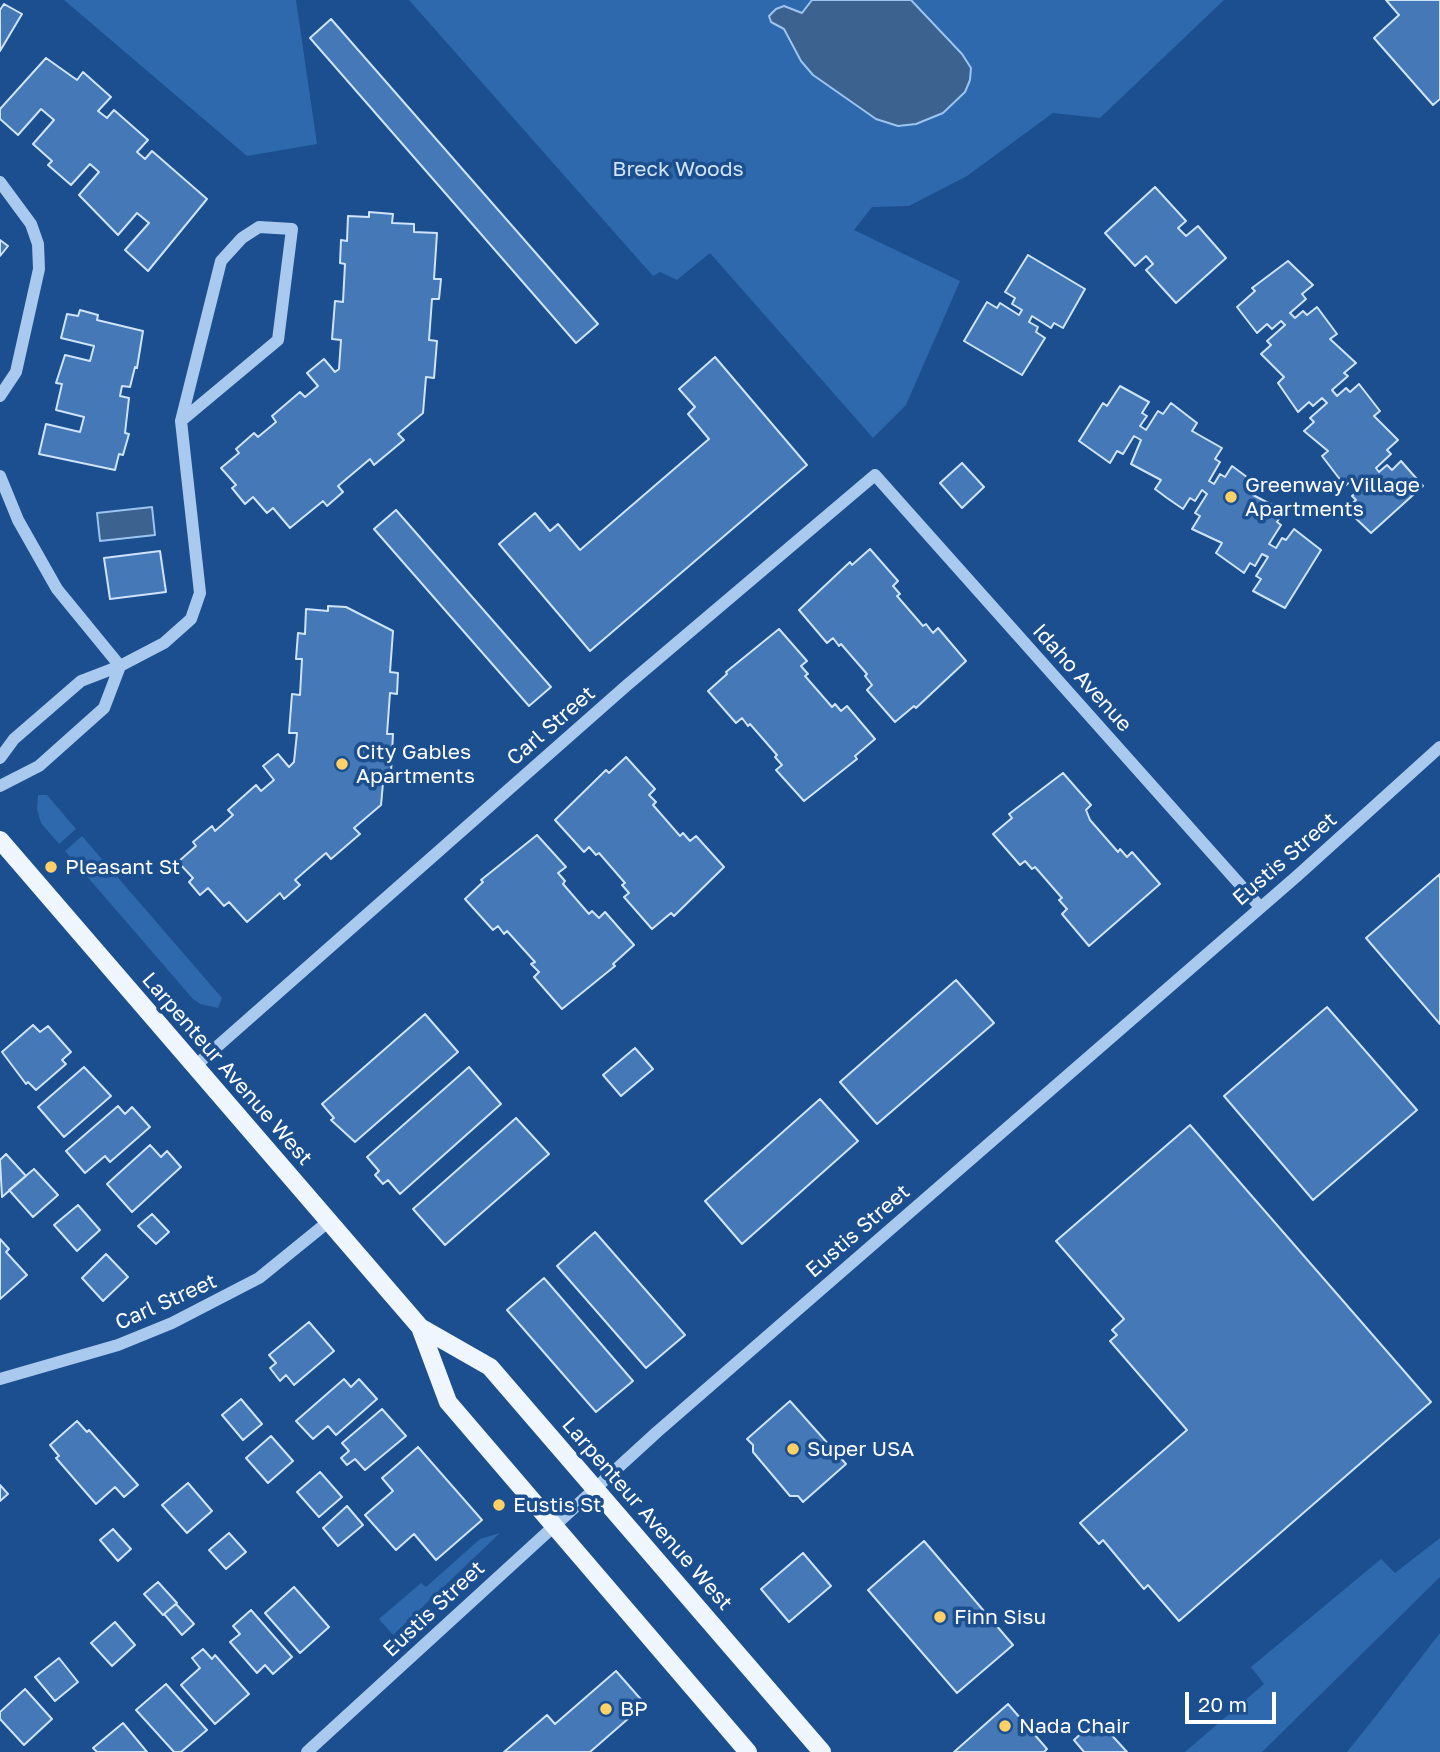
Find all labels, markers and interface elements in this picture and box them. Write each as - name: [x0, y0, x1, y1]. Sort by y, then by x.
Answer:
- park label: Breck Woods: [612, 156, 744, 182]
- place label: Greenway Village Apartments: [1245, 472, 1420, 522]
- marker: Greenway Village Apartments: [1223, 489, 1239, 505]
- street label: Idaho Avenue: [1027, 619, 1137, 737]
- street label: Carl Street: [502, 681, 600, 771]
- place label: City Gables Apartments: [356, 739, 475, 789]
- marker: City Gables Apartments: [334, 756, 350, 772]
- street label: Eustis Street: [1228, 807, 1342, 911]
- place label: Pleasant St: [65, 854, 180, 880]
- marker: Pleasant St: [43, 859, 59, 875]
- street label: Larpenteur Avenue West: [136, 967, 318, 1171]
- street label: Eustis Street: [801, 1179, 915, 1283]
- street label: Carl Street: [111, 1268, 221, 1336]
- street label: Larpenteur Avenue West: [556, 1412, 738, 1616]
- place label: Super USA: [807, 1436, 914, 1462]
- marker: Super USA: [785, 1441, 801, 1457]
- place label: Eustis St: [513, 1492, 601, 1518]
- marker: Eustis St: [491, 1497, 507, 1513]
- street label: Eustis Street: [378, 1556, 490, 1662]
- place label: Finn Sisu: [954, 1604, 1046, 1630]
- marker: Finn Sisu: [932, 1609, 948, 1625]
- scale bar: [1188, 1678, 1279, 1722]
- text: 20 m: [1198, 1691, 1247, 1717]
- place label: BP: [620, 1696, 648, 1722]
- marker: BP: [598, 1701, 614, 1717]
- place label: Nada Chair: [1019, 1713, 1130, 1739]
- marker: Nada Chair: [997, 1718, 1013, 1734]

